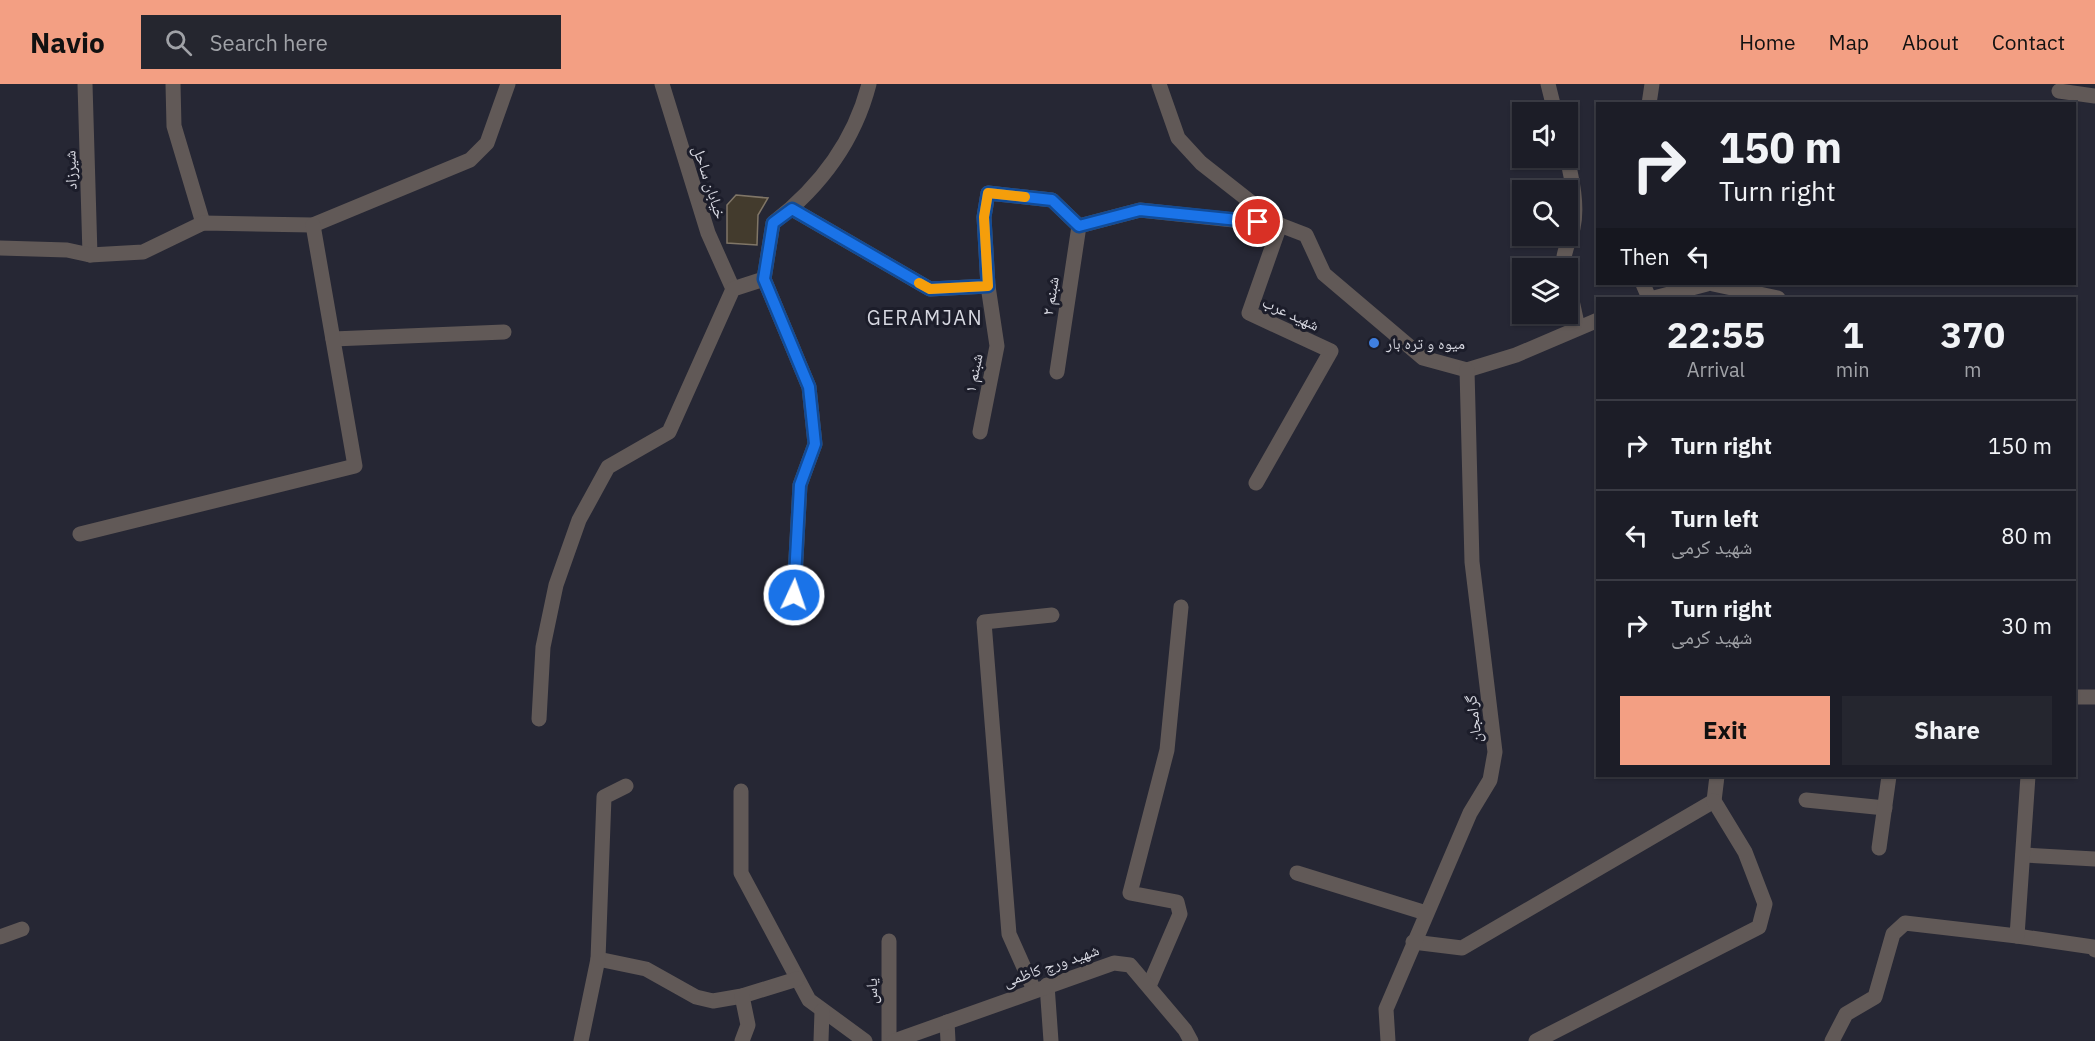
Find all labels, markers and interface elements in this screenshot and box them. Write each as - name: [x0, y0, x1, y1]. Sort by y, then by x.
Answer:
- search box: [141, 15, 561, 69]
- text: Navio: [30, 24, 105, 61]
- icon: search: [162, 26, 195, 59]
- text: Search here: [210, 28, 328, 57]
- text: Home: [1739, 28, 1796, 56]
- text: Map: [1829, 28, 1869, 56]
- text: About: [1902, 28, 1959, 56]
- text: Contact: [1992, 28, 2065, 56]
- map controls: [1512, 102, 1578, 324]
- button: sound: [1512, 102, 1578, 168]
- text: 150 m: [1719, 120, 1842, 175]
- icon: right: [1620, 126, 1698, 204]
- street label: خیابان ساحل: [688, 143, 731, 221]
- street label: شیرزاد: [59, 150, 81, 190]
- text: Turn right: [1719, 173, 1836, 208]
- button: search: [1512, 180, 1578, 246]
- pin: [1232, 196, 1283, 247]
- icon: arrive: [1241, 205, 1274, 238]
- icon: left: [1682, 240, 1715, 273]
- text: Then: [1620, 242, 1670, 271]
- button: layers: [1512, 258, 1578, 324]
- street label: شبنم ۲: [1037, 275, 1064, 317]
- street label: شهید عرب: [1259, 291, 1323, 335]
- district label: GERAMJAN: [867, 304, 983, 331]
- text: 22:55: [1667, 311, 1765, 358]
- text: 1: [1842, 311, 1864, 358]
- text: 370: [1940, 311, 2005, 358]
- place label: میوه و تره بار: [1385, 333, 1465, 353]
- marker: میوه و تره بار: [1367, 336, 1381, 350]
- street label: شبنم ۱: [959, 352, 988, 394]
- text: Arrival: [1687, 356, 1745, 383]
- text: min: [1836, 356, 1870, 383]
- text: m: [1964, 356, 1982, 383]
- icon: right: [1620, 429, 1653, 462]
- text: Turn right: [1671, 431, 1772, 460]
- text: 150 m: [1988, 431, 2052, 460]
- text: Turn left: [1671, 504, 1759, 533]
- icon: left: [1620, 519, 1653, 552]
- text: 80 m: [2001, 521, 2052, 550]
- text: شهید کرمی: [1671, 533, 1752, 560]
- position arrow: [762, 563, 826, 627]
- text: Turn right: [1671, 594, 1772, 623]
- icon: right: [1620, 609, 1653, 642]
- text: 30 m: [2001, 611, 2052, 640]
- text: شهید کرمی: [1671, 623, 1752, 650]
- street label: گرامجان: [1460, 693, 1487, 744]
- button: Exit: [1620, 696, 1830, 765]
- button: Share: [1842, 696, 2052, 765]
- street label: شهید ورچ کاظمی: [1000, 939, 1102, 992]
- street label: یاس: [861, 978, 882, 1004]

